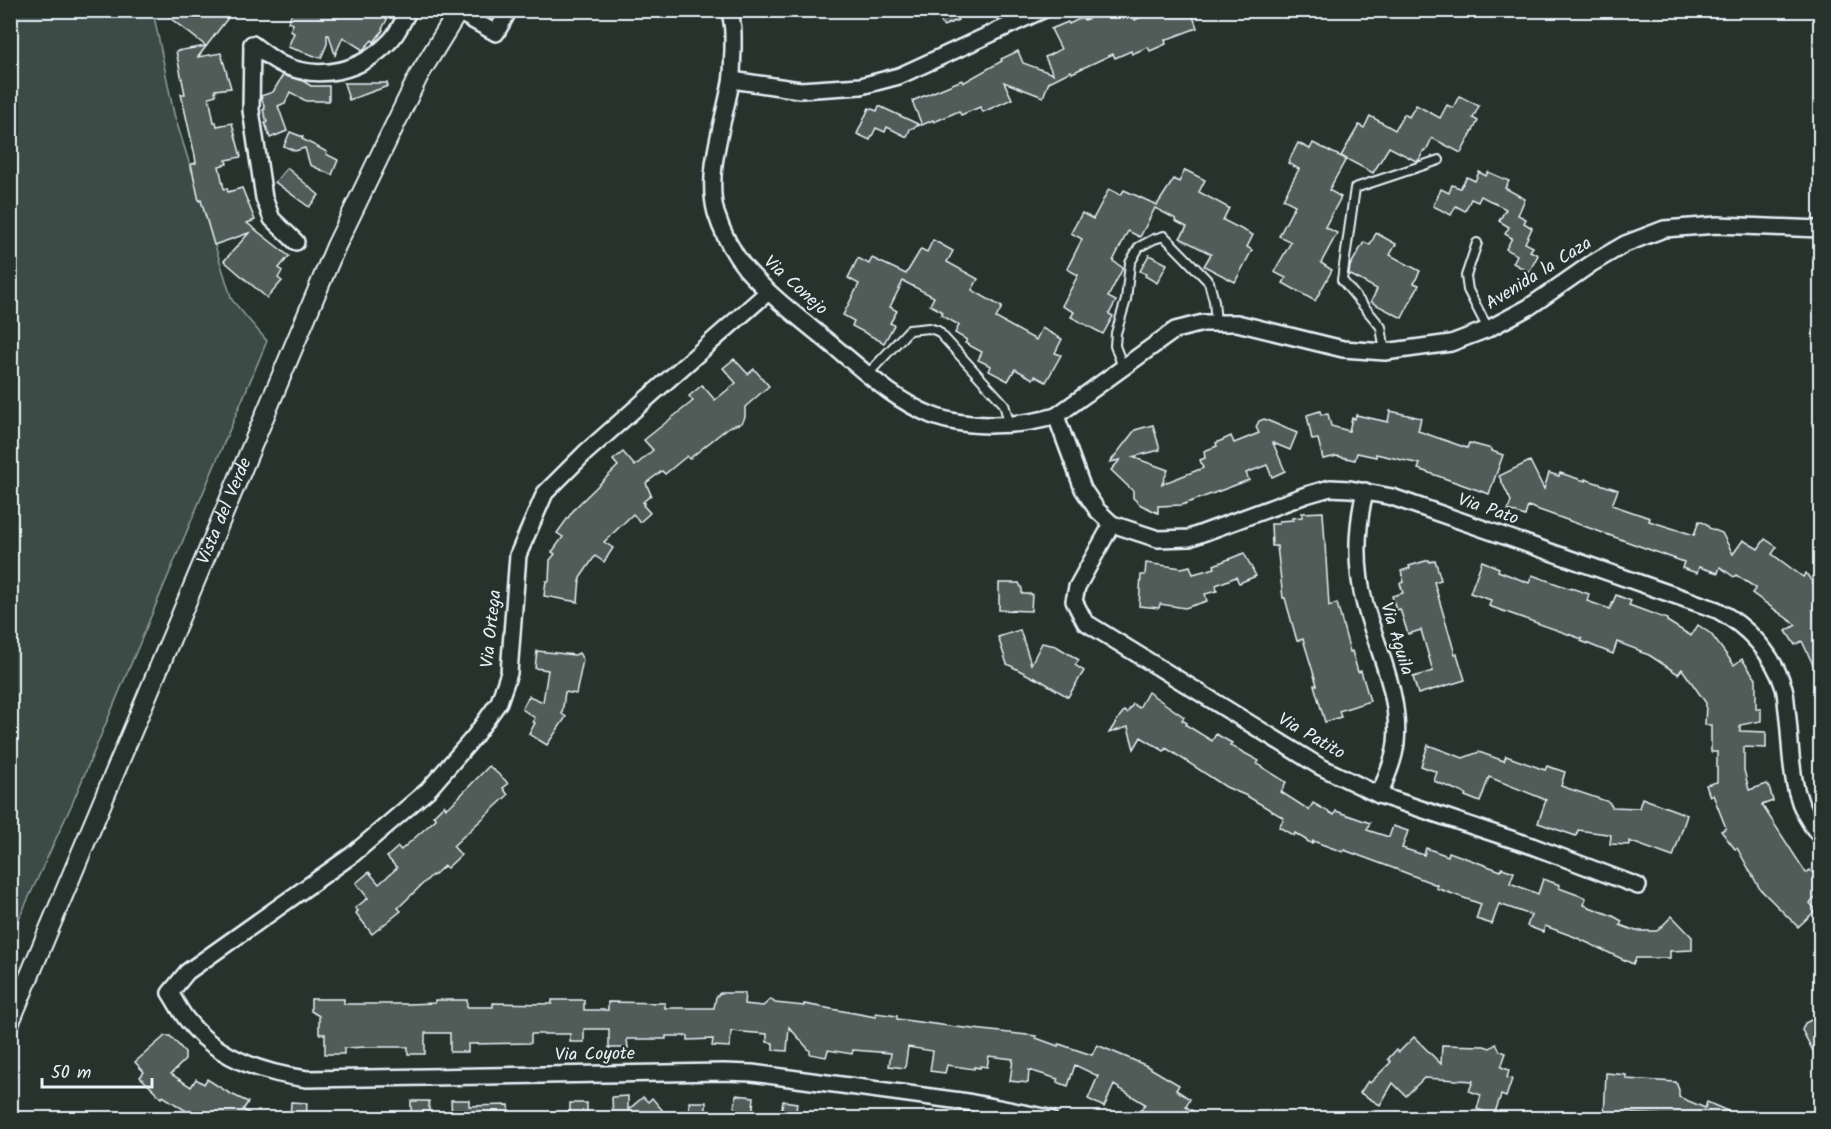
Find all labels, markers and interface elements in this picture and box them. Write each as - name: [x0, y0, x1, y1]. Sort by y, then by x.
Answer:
- street label: Avenida la Caza: [1480, 230, 1598, 318]
- street label: Via Conejo: [756, 249, 834, 323]
- street label: Vista del Verde: [189, 453, 260, 569]
- street label: Via Pato: [1454, 486, 1522, 534]
- street label: Via Ortega: [473, 588, 511, 670]
- street label: Via Aguila: [1371, 599, 1421, 679]
- street label: Via Patito: [1272, 706, 1350, 768]
- street label: Via Coyote: [555, 1040, 635, 1070]
- scale bar: [42, 1051, 152, 1089]
- text: 50 m: [51, 1059, 91, 1088]

